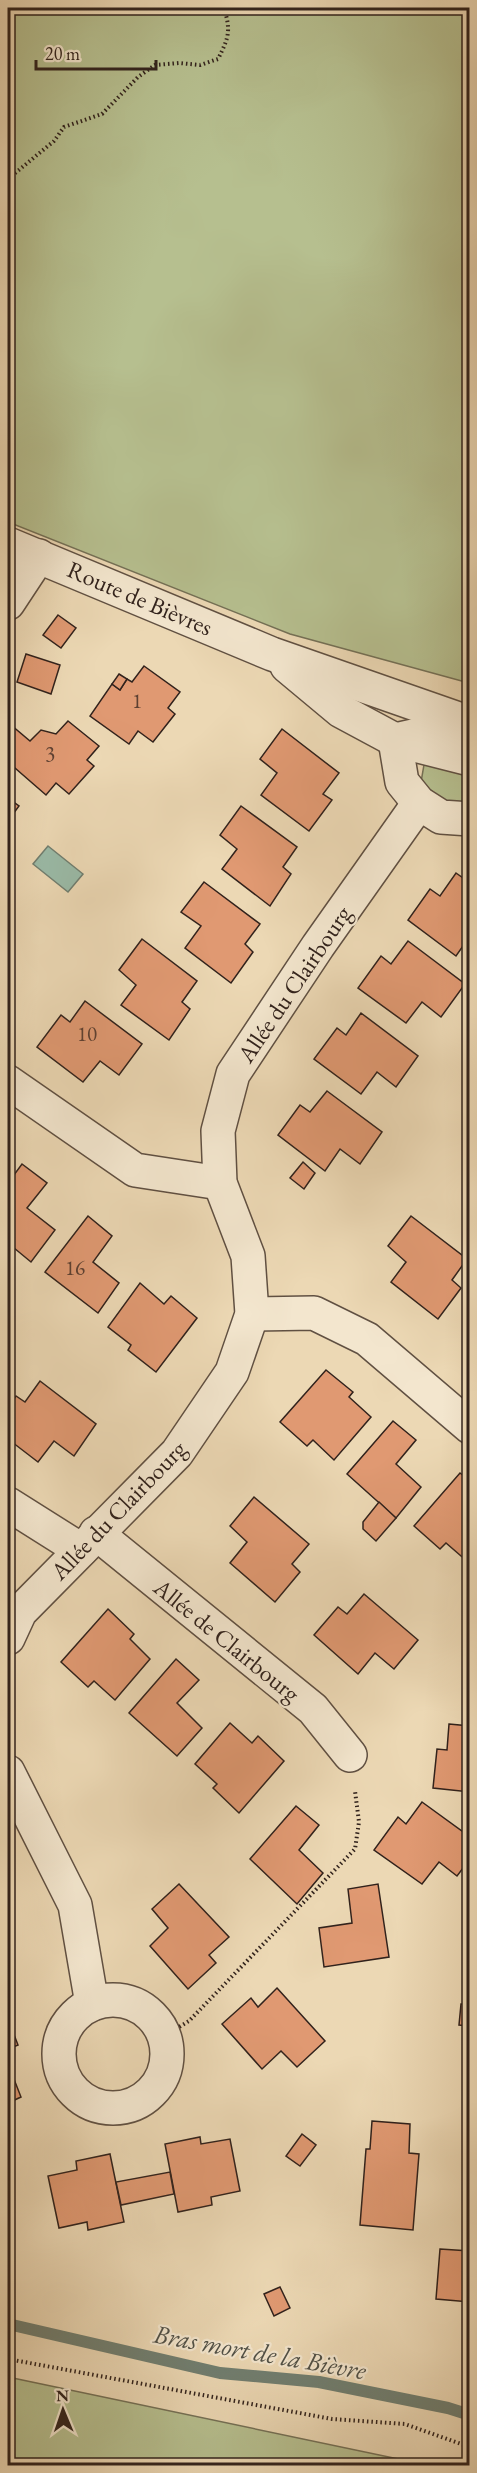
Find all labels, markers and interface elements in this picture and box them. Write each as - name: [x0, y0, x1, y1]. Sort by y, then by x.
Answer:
- scale bar: [36, 33, 156, 71]
- text: 20 m: [45, 42, 80, 65]
- street label: Route de Bièvres: [63, 554, 217, 642]
- house number: 1: [132, 687, 142, 714]
- house number: 3: [45, 740, 55, 767]
- street label: Allée du Clairbourg: [230, 899, 358, 1069]
- house number: 10: [77, 1020, 97, 1047]
- house number: 16: [65, 1254, 85, 1281]
- street label: Allée du Clairbourg: [43, 1433, 193, 1587]
- street label: Allée de Clairbourg: [147, 1571, 307, 1709]
- water label: Bras mort de la Bièvre: [150, 2316, 370, 2388]
- north arrow: [33, 2380, 93, 2440]
- text: N: [56, 2385, 69, 2406]

